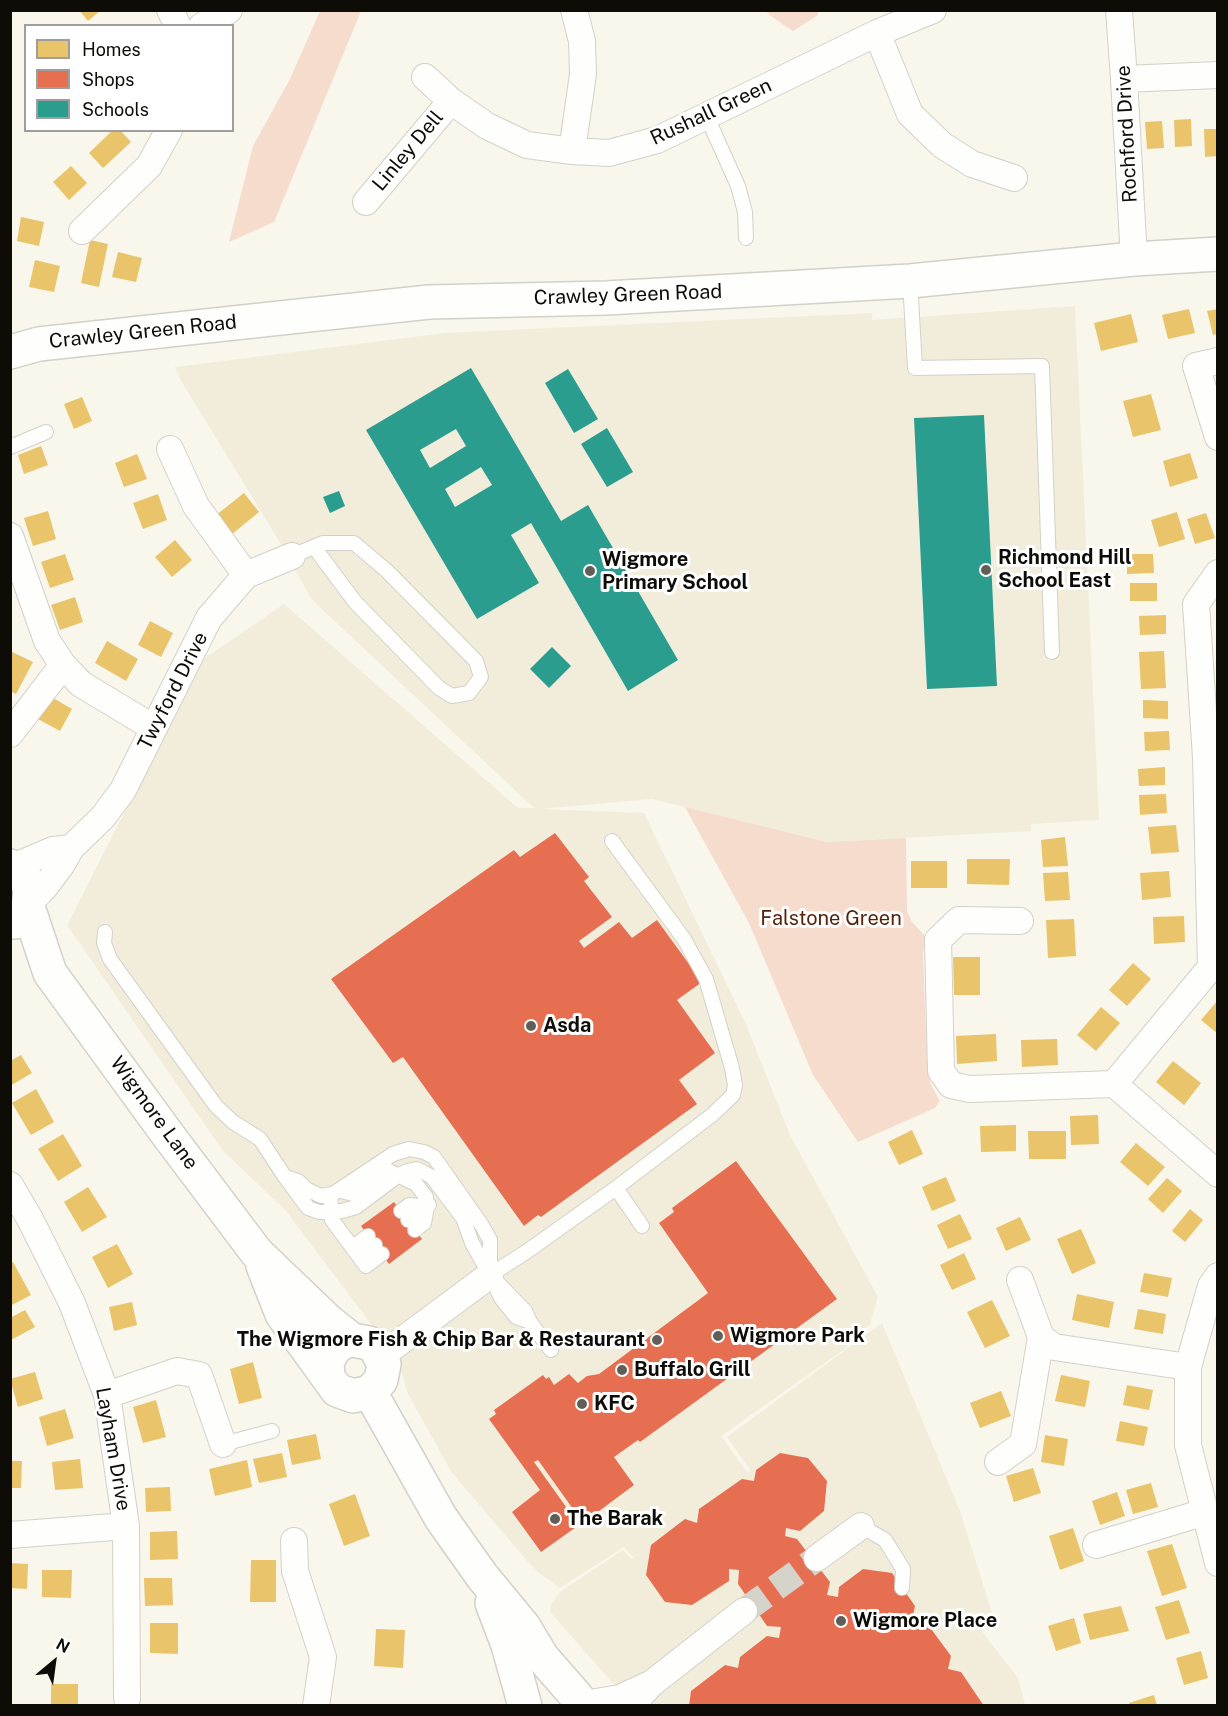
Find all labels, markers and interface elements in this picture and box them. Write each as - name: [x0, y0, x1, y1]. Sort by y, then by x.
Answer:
- legend: [24, 24, 234, 132]
- text: Homes: [82, 39, 141, 60]
- street label: Rochford Drive: [1111, 65, 1143, 203]
- text: Shops: [82, 69, 134, 90]
- street label: Rushall Green: [647, 73, 775, 151]
- text: Schools: [82, 99, 149, 120]
- street label: Linley Dell: [367, 106, 449, 196]
- street label: Crawley Green Road: [533, 280, 723, 310]
- street label: Crawley Green Road: [48, 310, 238, 354]
- place label: Richmond Hill School East: [998, 546, 1132, 593]
- place label: Wigmore Primary School: [602, 548, 748, 595]
- marker: Richmond Hill School East: [979, 563, 993, 577]
- marker: Wigmore Primary School: [583, 564, 597, 578]
- street label: Twyford Drive: [133, 628, 213, 754]
- park label: Falstone Green: [760, 907, 902, 931]
- place label: Asda: [543, 1014, 591, 1038]
- marker: Asda: [524, 1019, 538, 1033]
- street label: Wigmore Lane: [105, 1052, 203, 1174]
- place label: Wigmore Park: [730, 1324, 865, 1348]
- place label: The Wigmore Fish & Chip Bar & Restaurant: [237, 1328, 645, 1352]
- marker: Wigmore Park: [711, 1329, 725, 1343]
- marker: The Wigmore Fish & Chip Bar & Restaurant: [650, 1333, 664, 1347]
- place label: Buffalo Grill: [634, 1358, 751, 1382]
- marker: Buffalo Grill: [615, 1363, 629, 1377]
- street label: Layham Drive: [90, 1385, 136, 1513]
- place label: KFC: [594, 1392, 635, 1416]
- marker: KFC: [575, 1397, 589, 1411]
- place label: The Barak: [567, 1507, 663, 1531]
- marker: The Barak: [548, 1512, 562, 1526]
- place label: Wigmore Place: [853, 1609, 997, 1633]
- marker: Wigmore Place: [834, 1614, 848, 1628]
- north arrow: [24, 1632, 84, 1692]
- text: N: [53, 1634, 73, 1657]

